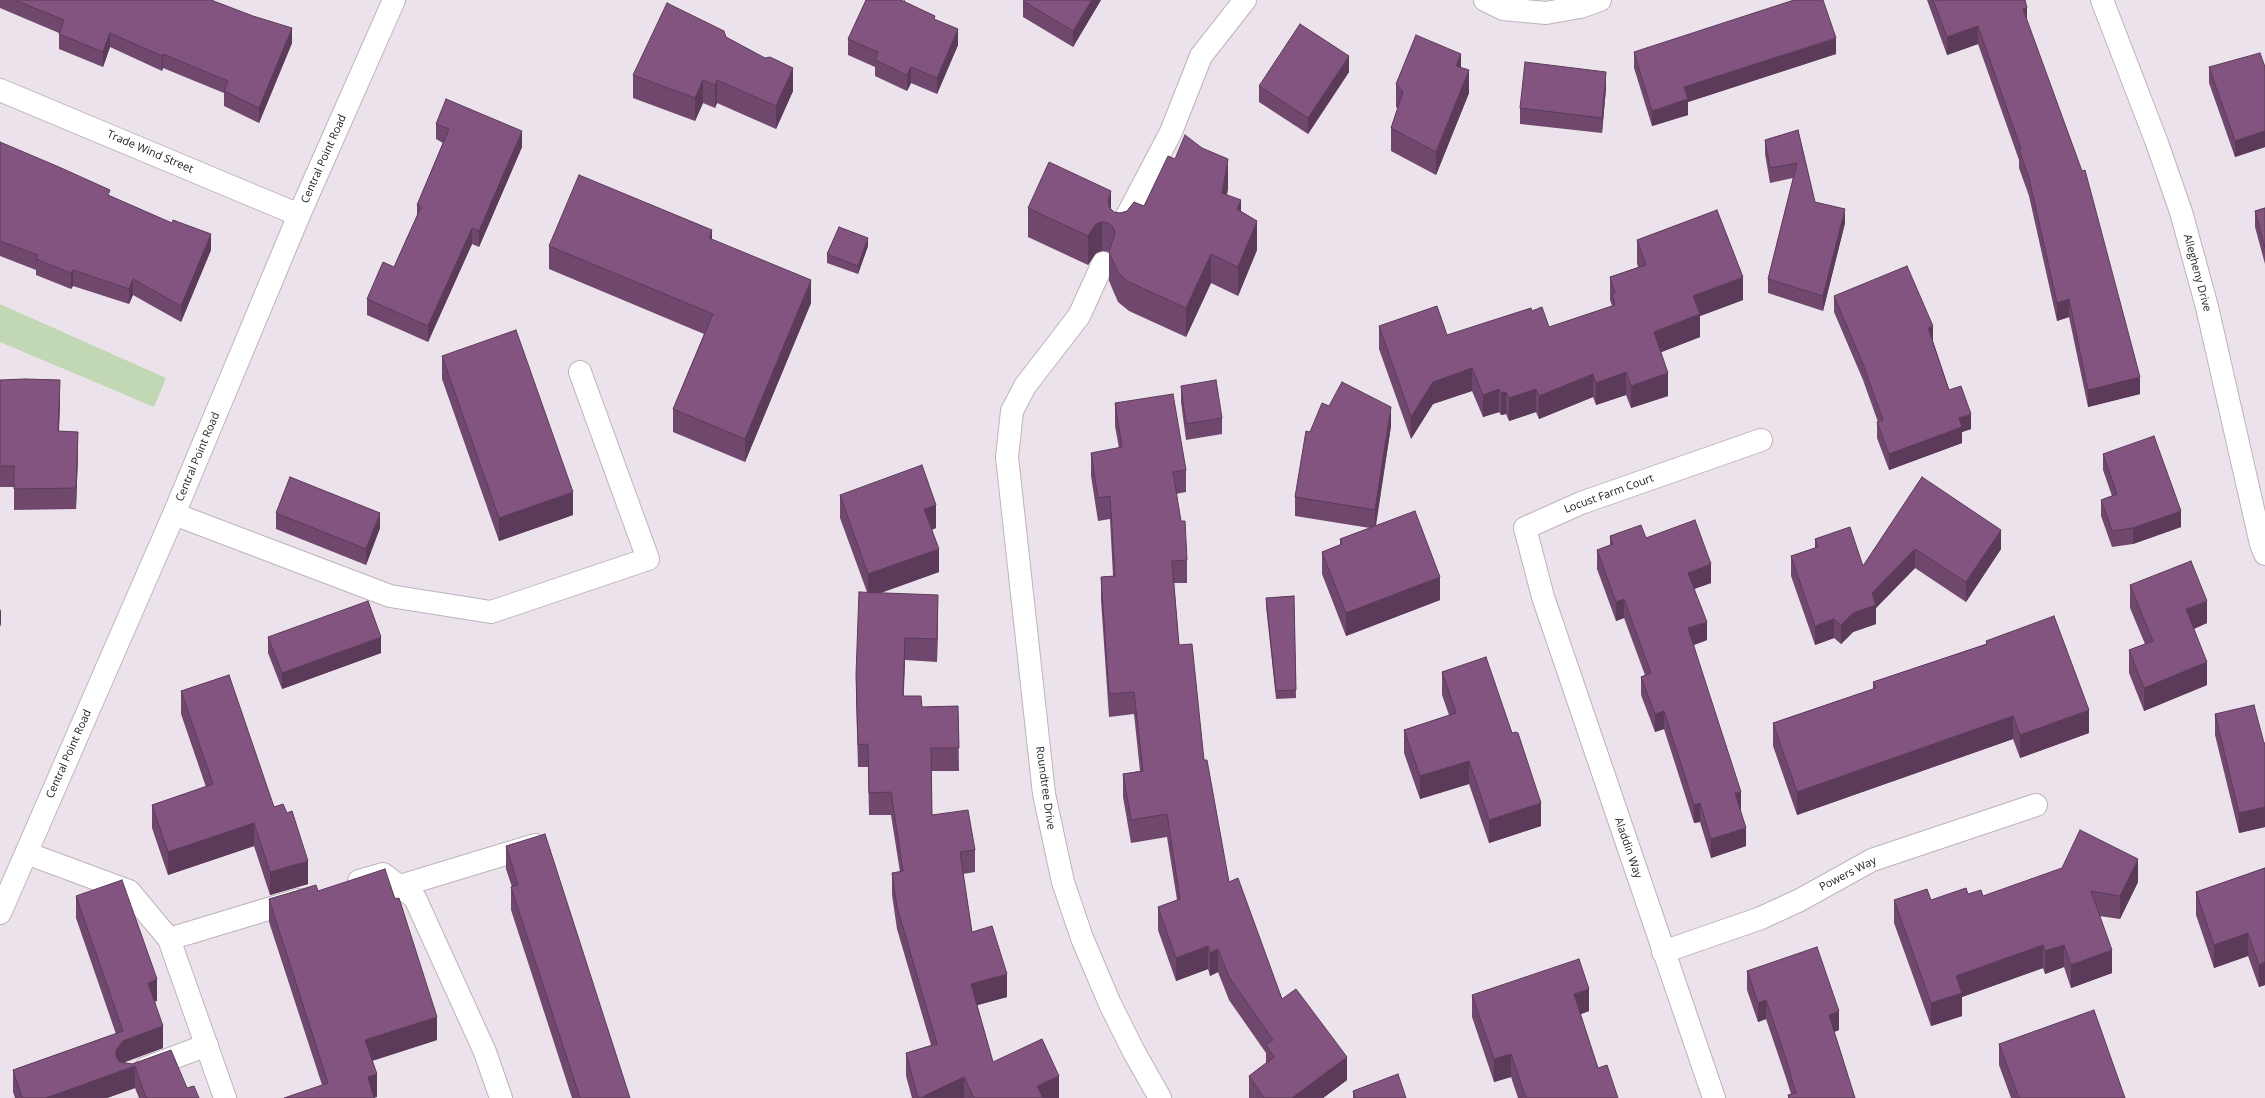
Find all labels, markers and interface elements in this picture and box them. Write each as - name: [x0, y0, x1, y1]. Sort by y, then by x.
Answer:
- street label: Central Point Road: [298, 113, 350, 205]
- street label: Trade Wind Street: [105, 128, 195, 176]
- street label: Allegheny Drive: [2180, 233, 2214, 313]
- street label: Central Point Road: [173, 410, 223, 504]
- street label: Locust Farm Court: [1562, 472, 1656, 516]
- street label: Central Point Road: [43, 708, 95, 800]
- street label: Roundtree Drive: [1033, 745, 1057, 831]
- street label: Aladdin Way: [1611, 816, 1645, 880]
- street label: Powers Way: [1817, 854, 1879, 894]

